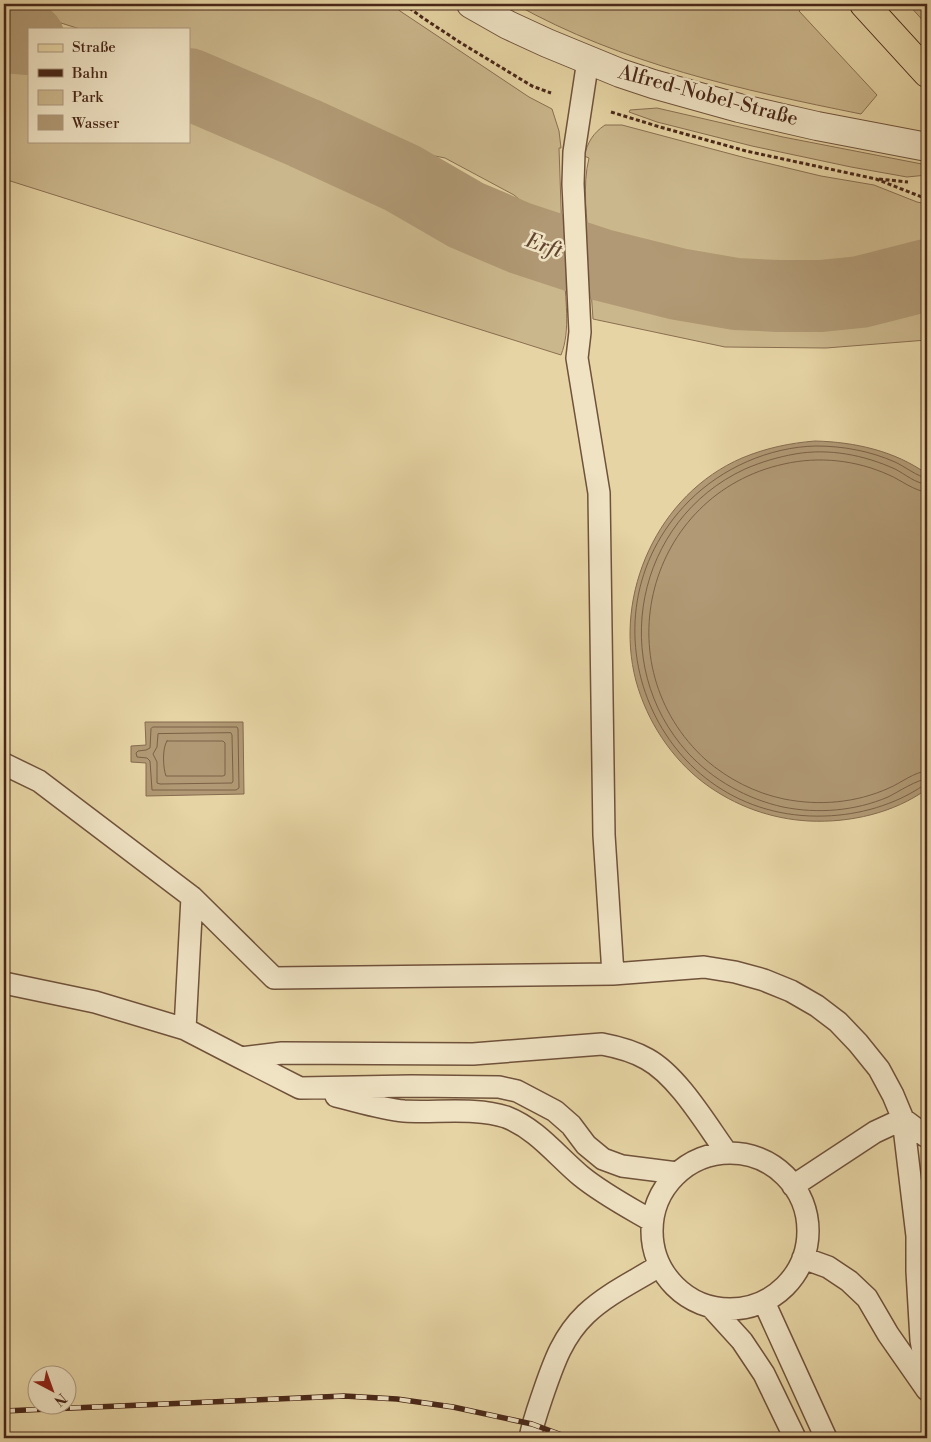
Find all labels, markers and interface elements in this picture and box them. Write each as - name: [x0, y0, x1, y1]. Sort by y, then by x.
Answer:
- legend: [28, 28, 190, 142]
- text: Straße: [72, 38, 116, 57]
- street label: Alfred-Nobel-Straße: [614, 60, 801, 132]
- text: Bahn: [71, 64, 108, 83]
- text: Park: [72, 88, 104, 107]
- text: Wasser: [71, 114, 120, 133]
- water label: Erft: [521, 227, 567, 265]
- north arrow: [28, 1364, 78, 1414]
- text: N: [50, 1389, 70, 1409]

